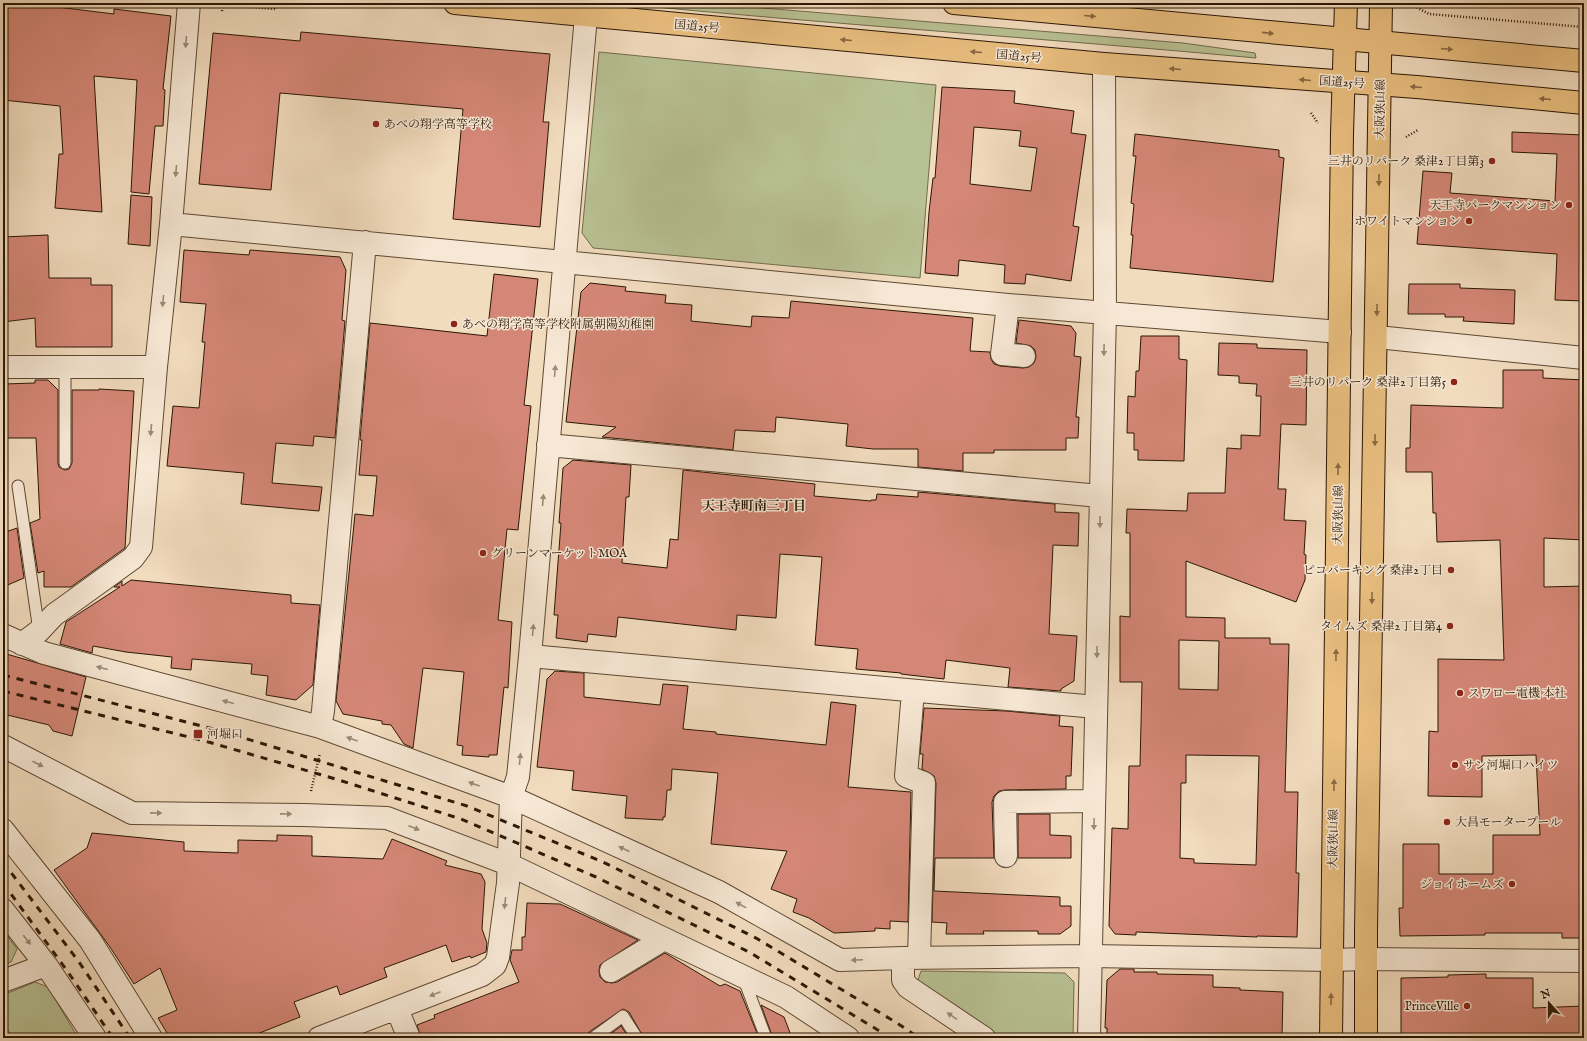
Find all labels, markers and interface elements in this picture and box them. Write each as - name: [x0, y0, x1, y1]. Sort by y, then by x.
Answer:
- one-way arrow: [1084, 12, 1096, 19]
- street label: 国道25号: [673, 17, 720, 36]
- one-way arrow: [1262, 29, 1274, 36]
- one-way arrow: [182, 36, 189, 48]
- one-way arrow: [840, 36, 852, 43]
- one-way arrow: [1441, 46, 1453, 53]
- street label: 国道25号: [995, 47, 1042, 66]
- one-way arrow: [970, 48, 982, 55]
- one-way arrow: [1169, 66, 1181, 73]
- street label: 国道25号: [1319, 73, 1365, 92]
- one-way arrow: [1299, 76, 1311, 83]
- street label: 大阪狭山線: [1372, 79, 1389, 139]
- one-way arrow: [1410, 83, 1422, 90]
- one-way arrow: [1539, 96, 1551, 103]
- place label: あべの翔学高等学校: [384, 117, 492, 132]
- marker: あべの翔学高等学校: [371, 119, 381, 129]
- place label: 三井のリパーク 桑津2丁目第3: [1328, 154, 1484, 169]
- marker: 三井のリパーク 桑津2丁目第3: [1487, 156, 1497, 166]
- one-way arrow: [172, 165, 179, 177]
- one-way arrow: [1376, 174, 1382, 187]
- place label: 天王寺パークマンション: [1430, 198, 1561, 213]
- marker: 天王寺パークマンション: [1564, 200, 1574, 210]
- place label: ホワイトマンション: [1354, 214, 1461, 229]
- marker: ホワイトマンション: [1464, 216, 1474, 226]
- one-way arrow: [160, 295, 166, 307]
- one-way arrow: [1374, 304, 1380, 317]
- place label: あべの翔学高等学校附属朝陽幼稚園: [462, 317, 654, 332]
- marker: あべの翔学高等学校附属朝陽幼稚園: [449, 319, 459, 329]
- one-way arrow: [1101, 344, 1107, 357]
- one-way arrow: [552, 365, 558, 377]
- place label: 三井のリパーク 桑津2丁目第5: [1290, 375, 1447, 390]
- marker: 三井のリパーク 桑津2丁目第5: [1449, 377, 1459, 387]
- one-way arrow: [147, 424, 154, 436]
- one-way arrow: [1372, 434, 1378, 447]
- one-way arrow: [1335, 462, 1341, 475]
- street label: 大阪狭山線: [1330, 485, 1347, 545]
- one-way arrow: [540, 494, 547, 506]
- district label: 天王寺町南三丁目: [702, 498, 806, 515]
- one-way arrow: [1097, 516, 1103, 529]
- place label: グリーンマーケットMOA: [491, 546, 628, 561]
- marker: グリーンマーケットMOA: [478, 548, 488, 558]
- place label: ピコパーキング 桑津2丁目: [1303, 563, 1443, 578]
- marker: ピコパーキング 桑津2丁目: [1446, 565, 1456, 575]
- one-way arrow: [1369, 592, 1375, 605]
- place label: タイムズ 桑津2丁目第4: [1320, 619, 1442, 634]
- marker: タイムズ 桑津2丁目第4: [1445, 621, 1455, 631]
- one-way arrow: [529, 624, 536, 636]
- one-way arrow: [1094, 646, 1100, 659]
- one-way arrow: [1333, 648, 1339, 661]
- one-way arrow: [96, 665, 108, 671]
- place label: スワロー電機 本社: [1468, 686, 1567, 701]
- marker: スワロー電機 本社: [1455, 688, 1465, 698]
- one-way arrow: [221, 699, 234, 705]
- place label: 河堀口: [207, 727, 243, 742]
- marker: 河堀口: [192, 728, 204, 740]
- one-way arrow: [346, 736, 358, 742]
- one-way arrow: [517, 753, 523, 765]
- place label: サン河堀口ハイツ: [1463, 758, 1558, 773]
- marker: サン河堀口ハイツ: [1450, 760, 1460, 770]
- one-way arrow: [32, 761, 43, 767]
- one-way arrow: [1331, 778, 1337, 791]
- one-way arrow: [468, 780, 480, 786]
- street label: 大阪狭山線: [1325, 809, 1342, 869]
- one-way arrow: [150, 810, 163, 816]
- one-way arrow: [280, 811, 293, 817]
- place label: 大昌モータープール: [1455, 815, 1561, 830]
- marker: 大昌モータープール: [1442, 817, 1452, 827]
- one-way arrow: [1090, 818, 1097, 830]
- one-way arrow: [408, 826, 420, 832]
- one-way arrow: [618, 846, 630, 852]
- place label: ジョイホームズ: [1420, 877, 1504, 892]
- marker: ジョイホームズ: [1507, 879, 1517, 889]
- one-way arrow: [502, 897, 509, 909]
- one-way arrow: [735, 901, 747, 908]
- one-way arrow: [23, 935, 32, 946]
- one-way arrow: [851, 956, 863, 963]
- north arrow: [1529, 983, 1569, 1023]
- text: N: [1538, 986, 1553, 1003]
- one-way arrow: [430, 991, 441, 997]
- one-way arrow: [1328, 992, 1334, 1005]
- place label: PrinceVille: [1405, 999, 1459, 1014]
- marker: PrinceVille: [1462, 1001, 1472, 1011]
- one-way arrow: [946, 1013, 958, 1020]

